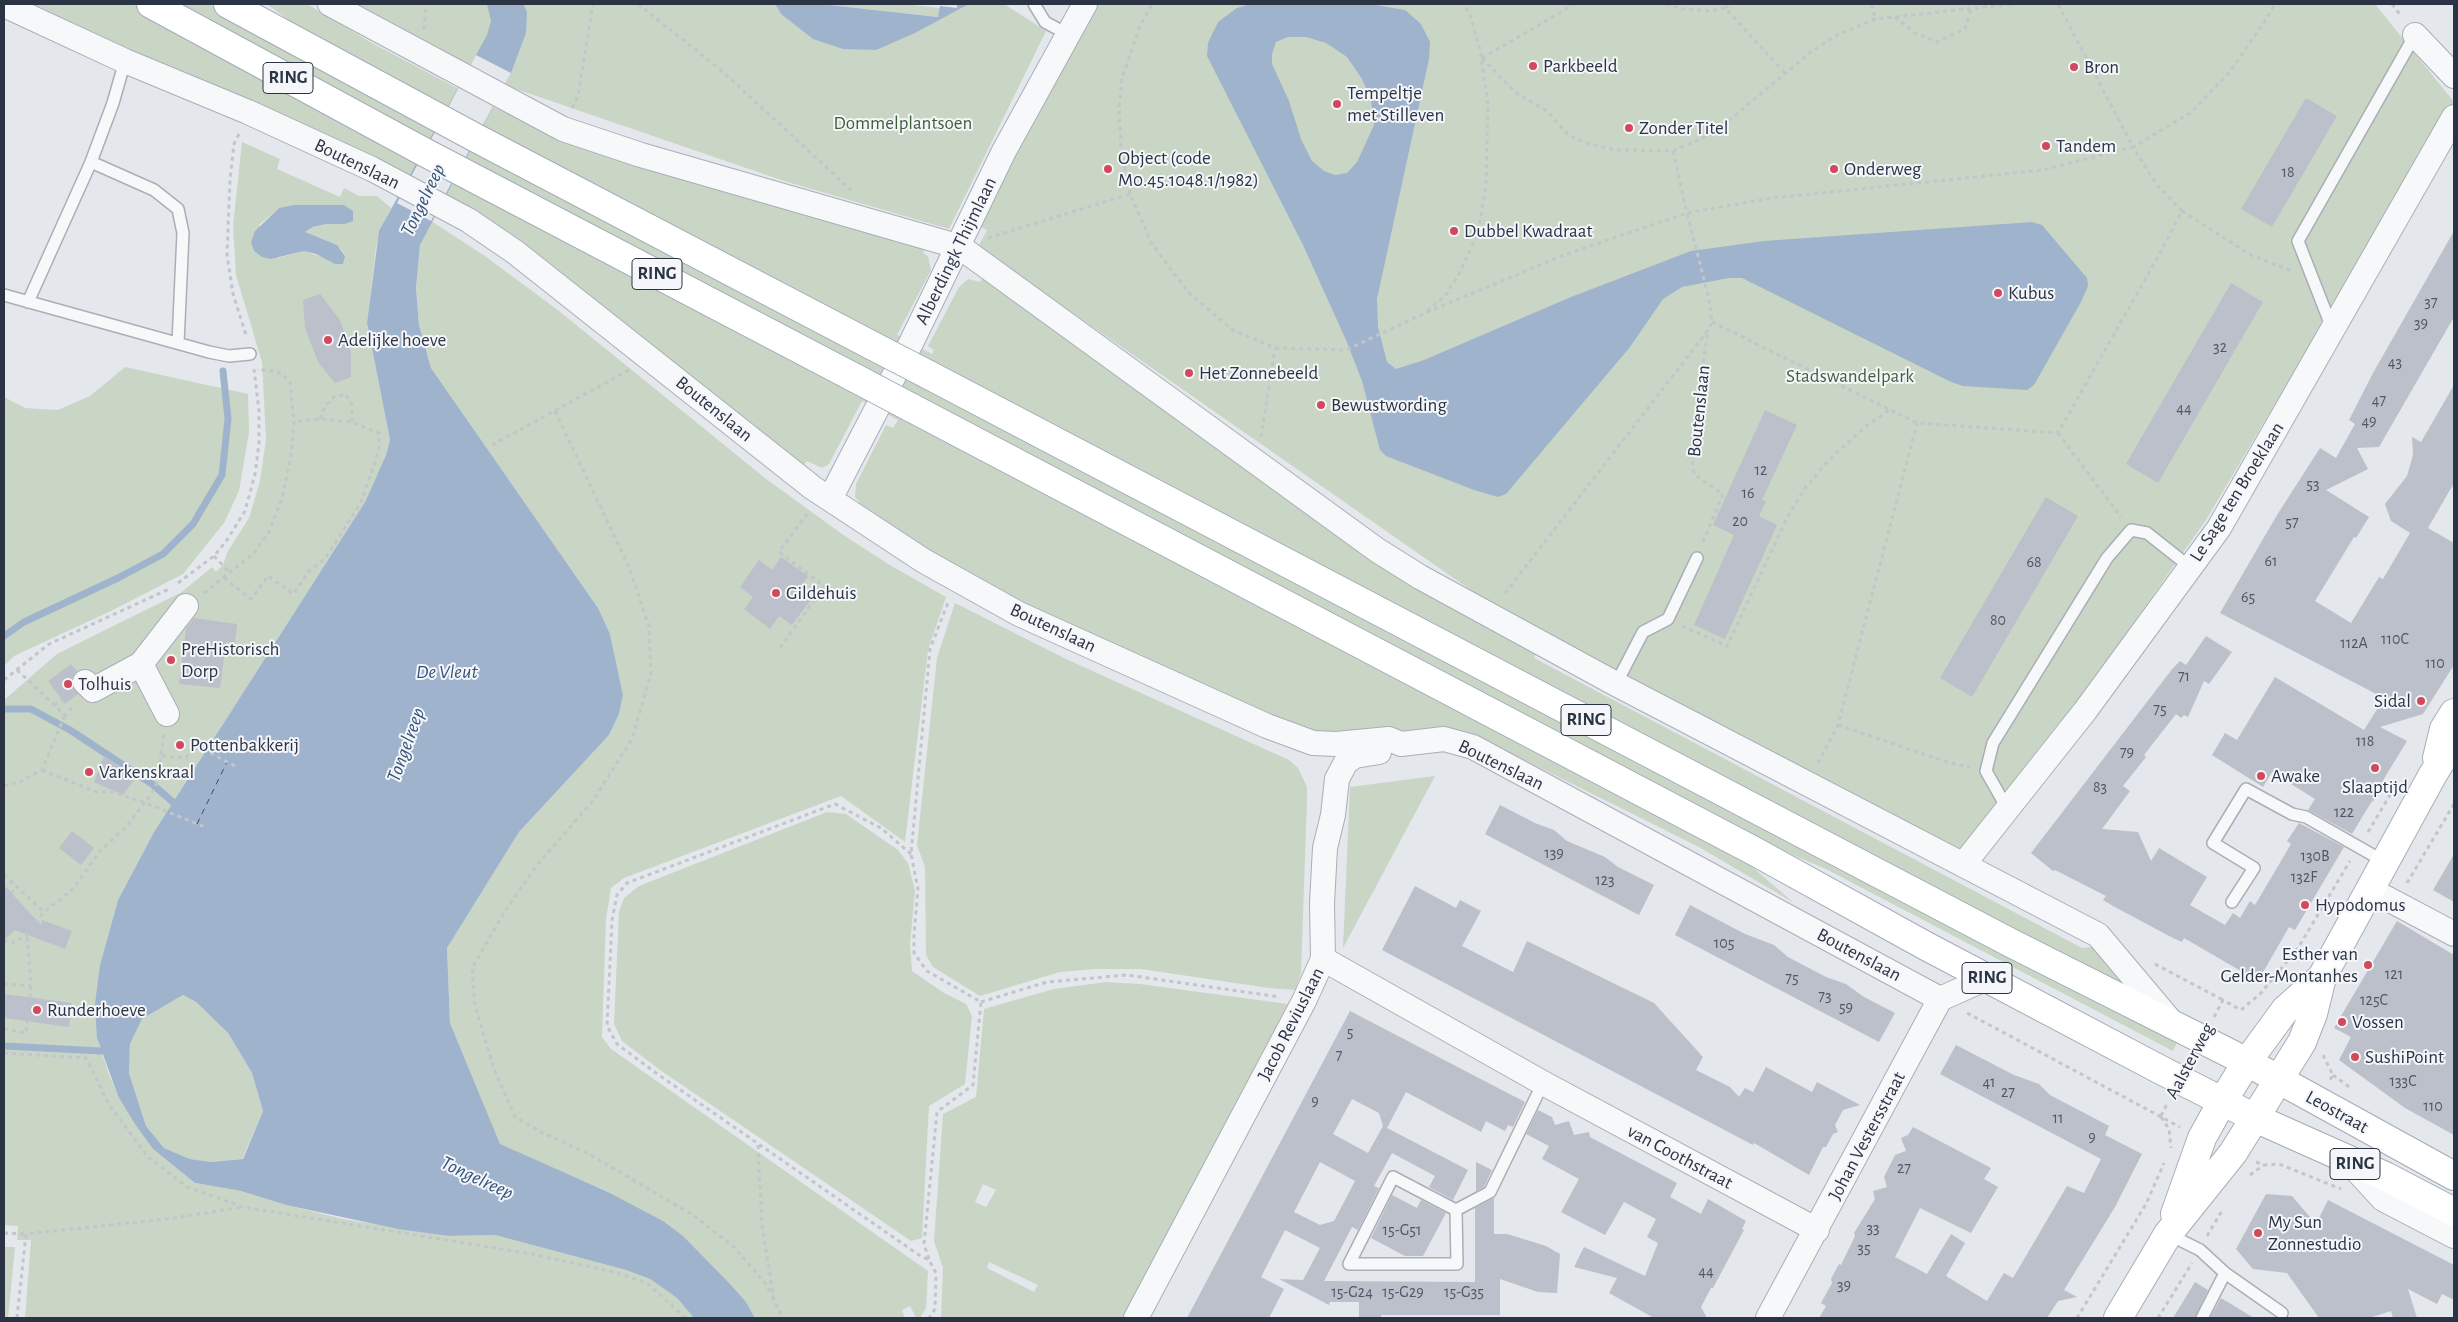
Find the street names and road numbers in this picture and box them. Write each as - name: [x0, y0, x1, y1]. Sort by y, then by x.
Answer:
- road number: RING: [263, 62, 313, 94]
- street label: Boutenslaan: [311, 134, 403, 194]
- street label: Alberdingk Thijmlaan: [910, 174, 1002, 328]
- road number: RING: [632, 258, 682, 290]
- street label: Boutenslaan: [1683, 364, 1715, 458]
- street label: Boutenslaan: [671, 371, 757, 447]
- street label: Le Sage ten Broeklaan: [2185, 418, 2289, 566]
- street label: Boutenslaan: [1006, 598, 1100, 658]
- road number: RING: [1561, 704, 1611, 736]
- street label: Boutenslaan: [1455, 735, 1547, 795]
- street label: Boutenslaan: [1813, 923, 1905, 987]
- road number: RING: [1962, 962, 2012, 994]
- street label: Jacob Reviuslaan: [1253, 964, 1329, 1084]
- street label: Aalsterweg: [2161, 1019, 2219, 1103]
- street label: Johan Vestersstraat: [1824, 1068, 1910, 1204]
- street label: Leostraat: [2302, 1085, 2372, 1139]
- street label: van Coothstraat: [1623, 1120, 1737, 1194]
- road number: RING: [2330, 1148, 2380, 1180]

